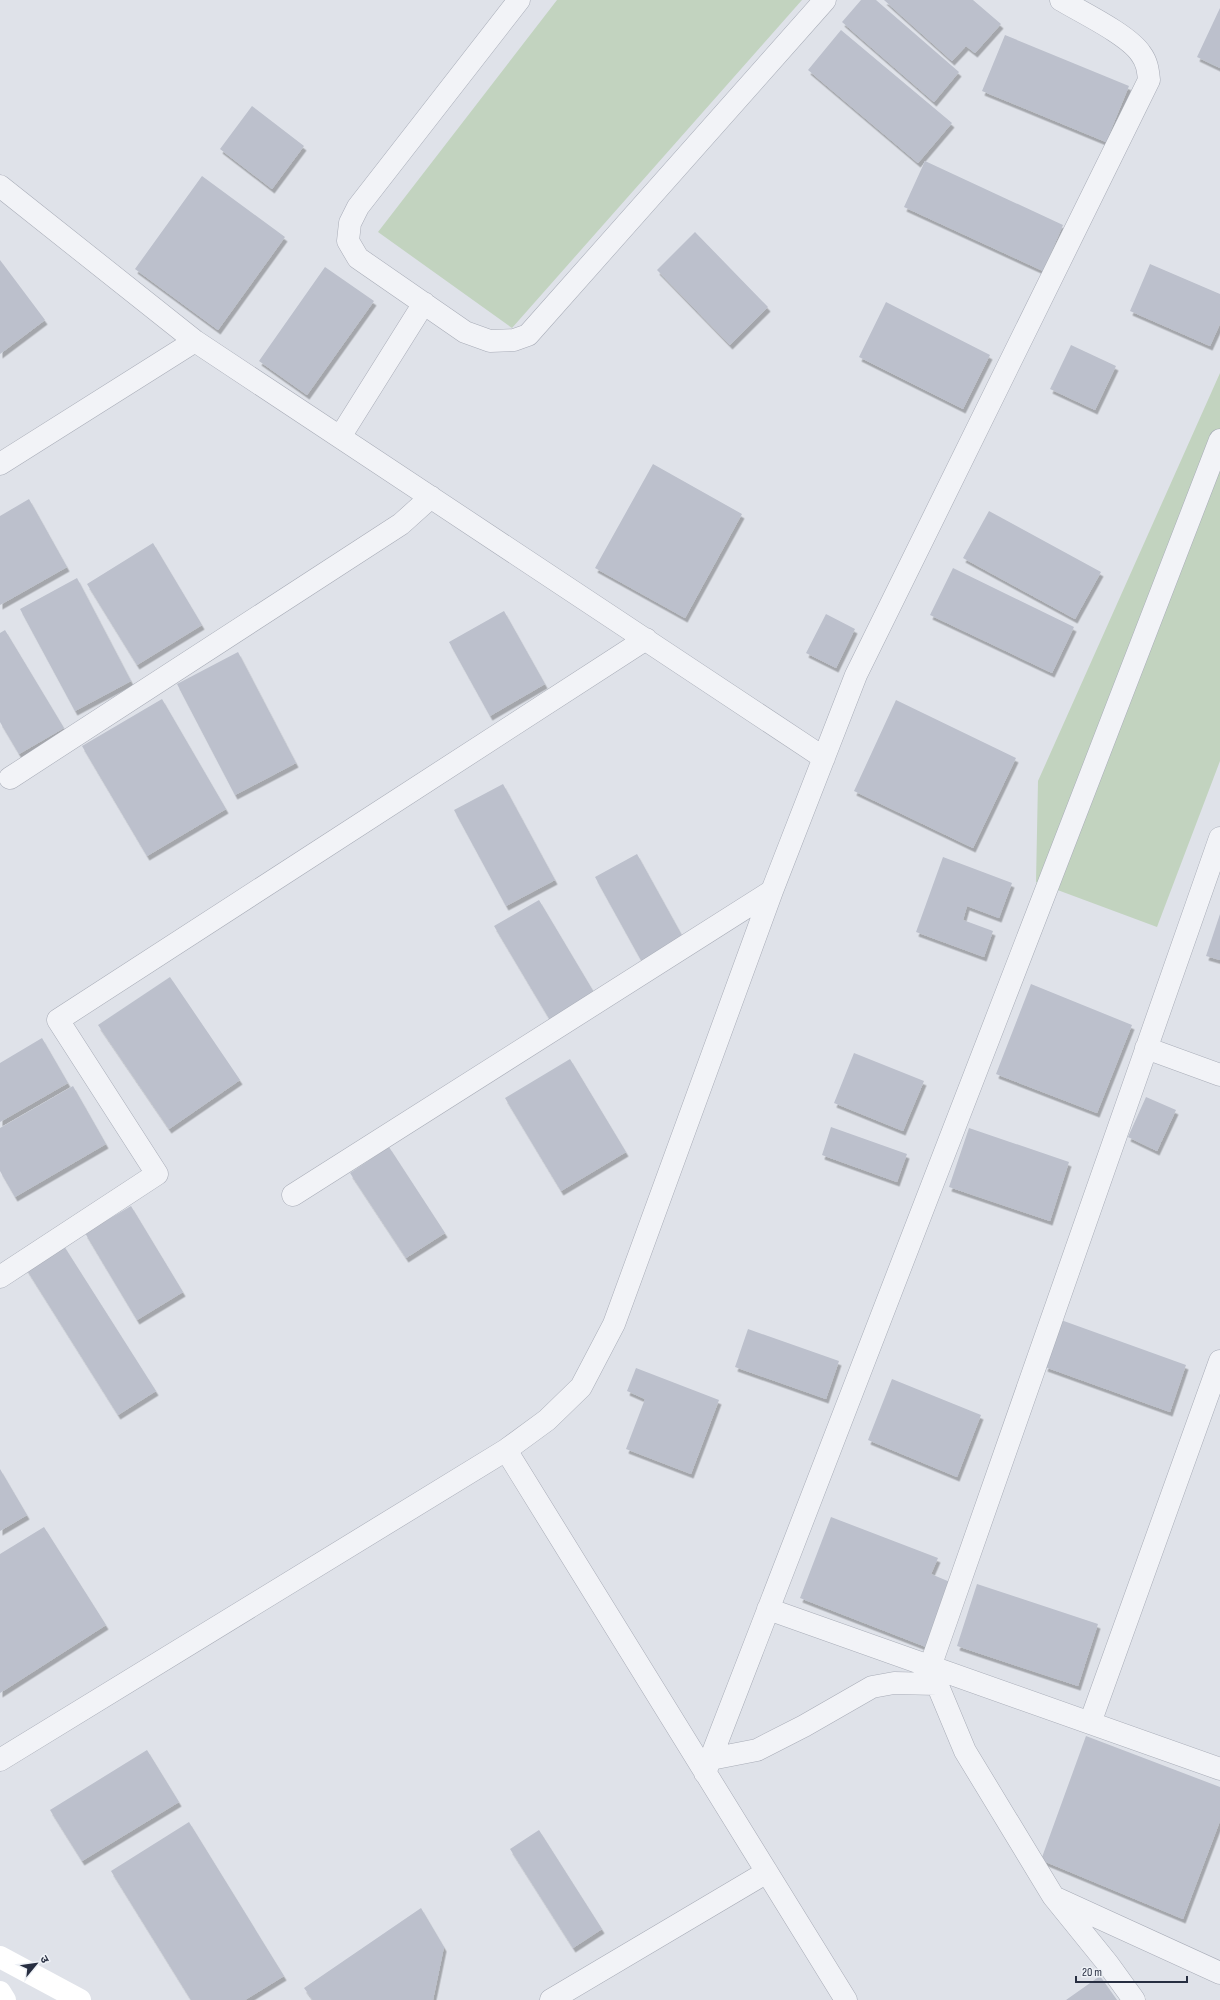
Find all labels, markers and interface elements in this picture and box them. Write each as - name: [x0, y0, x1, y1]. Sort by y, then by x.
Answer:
- north arrow: [16, 1944, 56, 1984]
- text: उ: [37, 1953, 52, 1966]
- scale bar: [1076, 1958, 1187, 1984]
- text: 20 m: [1082, 1965, 1102, 1980]

